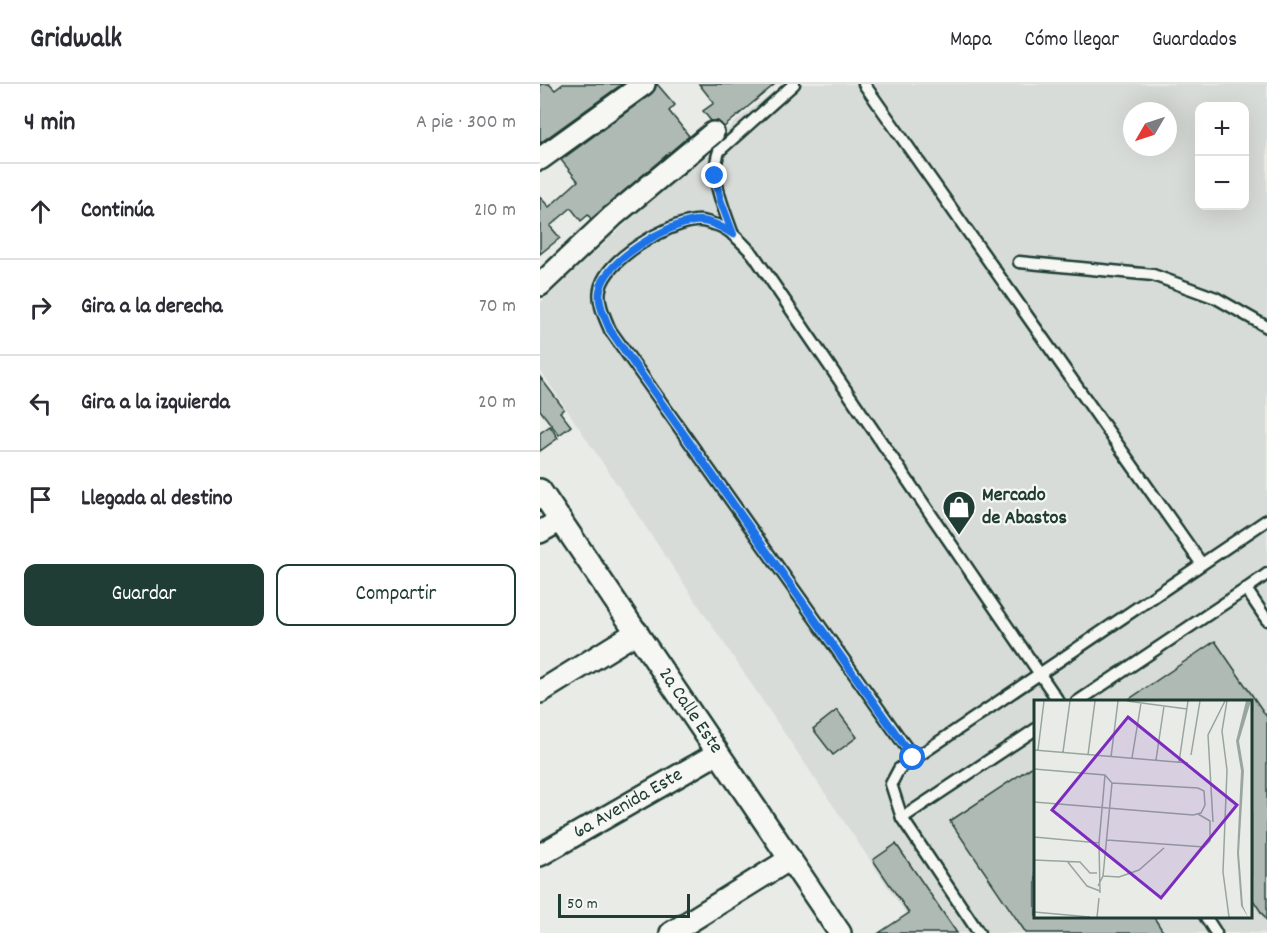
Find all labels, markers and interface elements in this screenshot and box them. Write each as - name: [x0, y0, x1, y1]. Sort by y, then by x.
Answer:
- text: Gridwalk: [30, 21, 122, 61]
- text: Mapa: [950, 26, 992, 56]
- text: Cómo llegar: [1025, 26, 1119, 56]
- text: Guardados: [1152, 26, 1237, 56]
- north arrow: [1123, 102, 1177, 156]
- map controls: [1195, 102, 1249, 210]
- button: +: [1195, 102, 1249, 156]
- text: 4 min: [24, 105, 75, 142]
- text: A pie · 300 m: [416, 109, 516, 137]
- button: −: [1195, 156, 1249, 210]
- route end: [701, 162, 727, 188]
- icon: ahead: [24, 195, 57, 228]
- text: Continúa: [81, 196, 154, 227]
- text: 210 m: [474, 197, 516, 225]
- icon: right: [24, 291, 57, 324]
- text: Gira a la derecha: [81, 292, 223, 323]
- text: 70 m: [479, 293, 516, 321]
- icon: left: [24, 387, 57, 420]
- text: Gira a la izquierda: [81, 388, 230, 419]
- text: 20 m: [478, 389, 516, 417]
- place label: Mercado de Abastos: [982, 482, 1067, 533]
- icon: arrive: [24, 483, 57, 516]
- text: Llegada al destino: [81, 484, 233, 515]
- shop icon: Mercado de Abastos: [941, 489, 977, 536]
- button: Guardar: [24, 564, 264, 626]
- button: Compartir: [276, 564, 516, 626]
- street label: 2a Calle Este: [650, 662, 729, 760]
- inset map: [1034, 700, 1252, 918]
- route start: [899, 744, 925, 770]
- street label: 6a Avenida Este: [569, 762, 689, 847]
- scale bar: [558, 891, 690, 918]
- text: 50 m: [567, 893, 598, 916]

